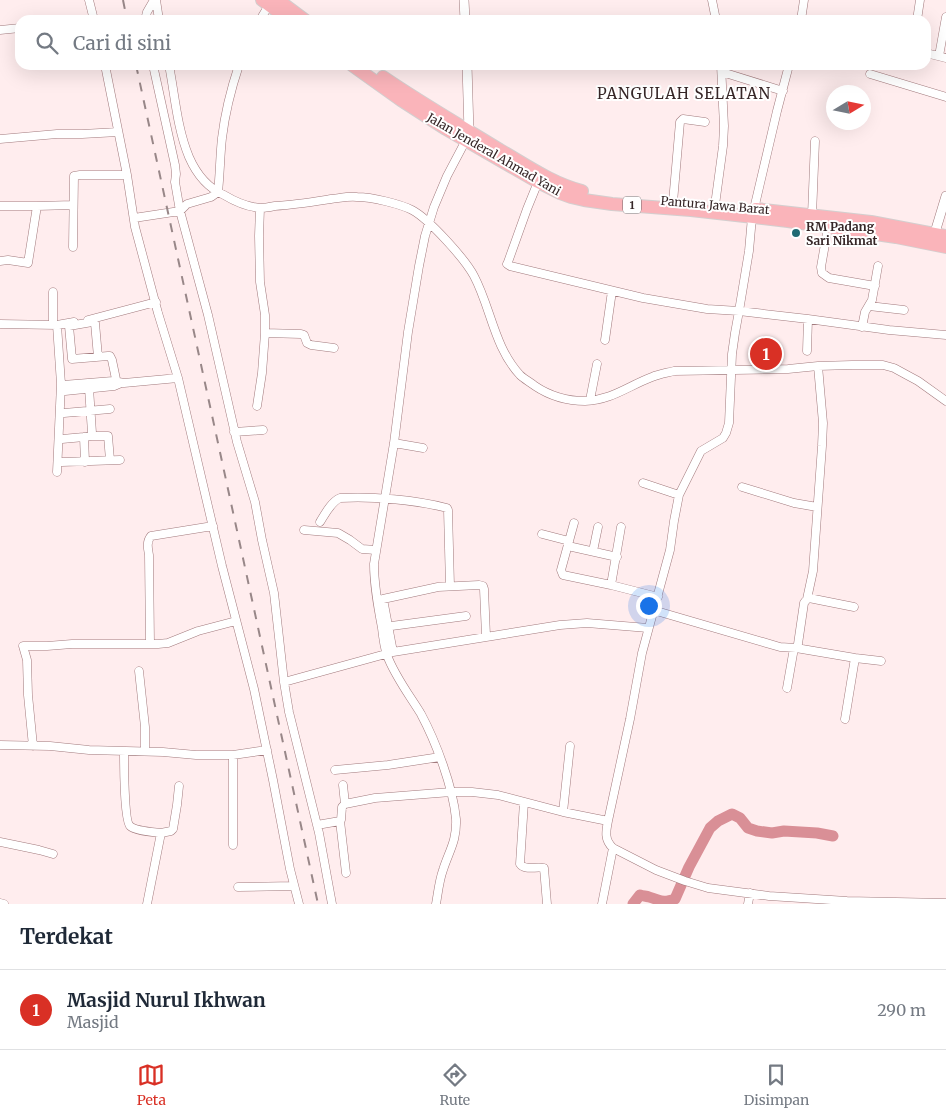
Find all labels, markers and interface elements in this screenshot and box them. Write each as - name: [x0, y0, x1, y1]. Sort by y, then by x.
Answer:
- search box: [15, 15, 931, 70]
- icon: search: [33, 29, 61, 57]
- text: Cari di sini: [73, 31, 171, 55]
- district label: PANGULAH SELATAN: [597, 84, 771, 103]
- north arrow: [826, 85, 871, 130]
- street label: Jalan Jenderal Ahmad Yani: [424, 109, 564, 199]
- street label: Pantura Jawa Barat: [660, 193, 770, 217]
- road number: 1: [623, 196, 641, 214]
- place label: RM Padang Sari Nikmat: [806, 219, 878, 248]
- marker: RM Padang Sari Nikmat: [790, 227, 802, 239]
- pin: 1: [750, 335, 782, 373]
- your location: [636, 593, 662, 619]
- text: Terdekat: [20, 923, 113, 950]
- text: Masjid Nurul Ikhwan: [67, 988, 266, 1012]
- text: 1: [32, 1000, 40, 1020]
- text: 290 m: [877, 1000, 926, 1020]
- text: Masjid: [67, 1012, 119, 1032]
- tab: Peta: [137, 1061, 166, 1109]
- tab: Rute: [439, 1061, 470, 1109]
- tab: Disimpan: [744, 1061, 809, 1109]

